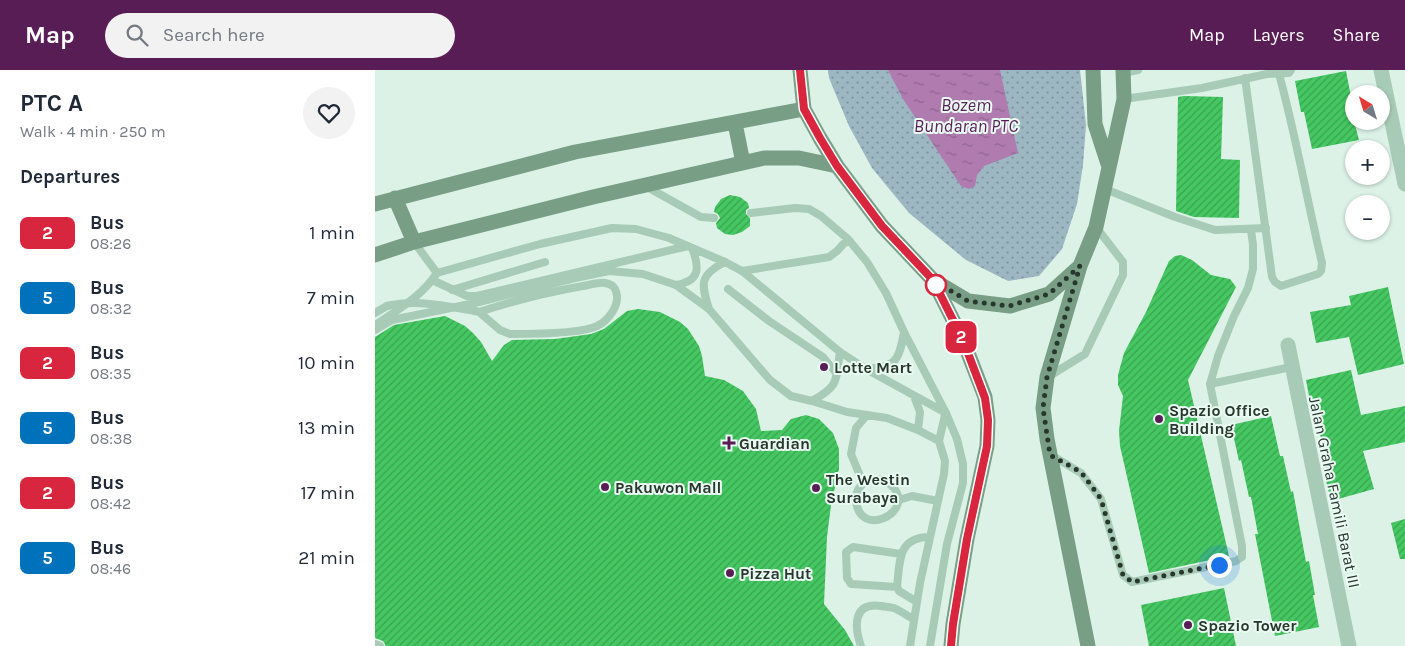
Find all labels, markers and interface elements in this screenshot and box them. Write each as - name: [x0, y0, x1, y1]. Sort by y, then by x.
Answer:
- search box: [105, 13, 455, 58]
- text: Map: [25, 21, 75, 49]
- icon: search: [123, 21, 151, 49]
- text: Search here: [163, 24, 265, 46]
- text: Map: [1189, 24, 1225, 46]
- text: Layers: [1253, 24, 1305, 46]
- text: Share: [1333, 24, 1380, 46]
- north arrow: [1345, 85, 1390, 130]
- map controls: [1345, 85, 1390, 240]
- button: heart: [303, 87, 355, 139]
- text: PTC A: [20, 89, 83, 117]
- water label: Bozem Bundaran PTC: [914, 94, 1018, 137]
- text: Walk · 4 min · 250 m: [20, 122, 166, 141]
- button: +: [1345, 140, 1390, 185]
- text: Departures: [20, 166, 120, 188]
- button: −: [1345, 195, 1390, 240]
- text: Bus: [90, 212, 124, 234]
- text: 2: [42, 222, 53, 244]
- text: 1 min: [309, 222, 355, 244]
- text: 08:26: [90, 234, 131, 253]
- unlabelled marker: [925, 274, 947, 296]
- text: Bus: [90, 277, 124, 299]
- text: 5: [42, 287, 53, 309]
- text: 7 min: [307, 287, 355, 309]
- text: 08:32: [90, 299, 132, 318]
- line badge: 2: [945, 321, 977, 353]
- text: 2: [956, 326, 966, 348]
- text: Bus: [90, 342, 124, 364]
- text: 2: [42, 352, 53, 374]
- text: 10 min: [298, 352, 355, 374]
- place label: Lotte Mart: [834, 358, 912, 377]
- marker: Lotte Mart: [818, 361, 830, 373]
- text: 08:35: [90, 364, 132, 383]
- street label: Jalan Graha Famili Barat III: [1305, 395, 1364, 590]
- place label: Spazio Office Building: [1169, 401, 1269, 438]
- text: Bus: [90, 407, 124, 429]
- marker: Spazio Office Building: [1153, 413, 1165, 425]
- text: 5: [42, 417, 53, 439]
- text: 13 min: [298, 417, 355, 439]
- text: 08:38: [90, 429, 132, 448]
- place label: Guardian: [739, 434, 810, 453]
- marker: Guardian: [723, 437, 735, 449]
- place label: The Westin Surabaya: [826, 470, 910, 507]
- text: Bus: [90, 472, 124, 494]
- place label: Pakuwon Mall: [615, 478, 721, 497]
- marker: Pakuwon Mall: [599, 481, 611, 493]
- text: 2: [42, 482, 53, 504]
- text: 17 min: [300, 482, 355, 504]
- marker: The Westin Surabaya: [810, 482, 822, 494]
- text: 08:42: [90, 494, 131, 513]
- text: Bus: [90, 537, 124, 559]
- text: 5: [42, 547, 53, 569]
- text: 21 min: [298, 547, 355, 569]
- your location: [1207, 553, 1232, 578]
- text: 08:46: [90, 559, 131, 578]
- place label: Pizza Hut: [740, 564, 811, 583]
- marker: Pizza Hut: [724, 567, 736, 579]
- place label: Spazio Tower: [1198, 616, 1297, 635]
- marker: Spazio Tower: [1182, 619, 1194, 631]

